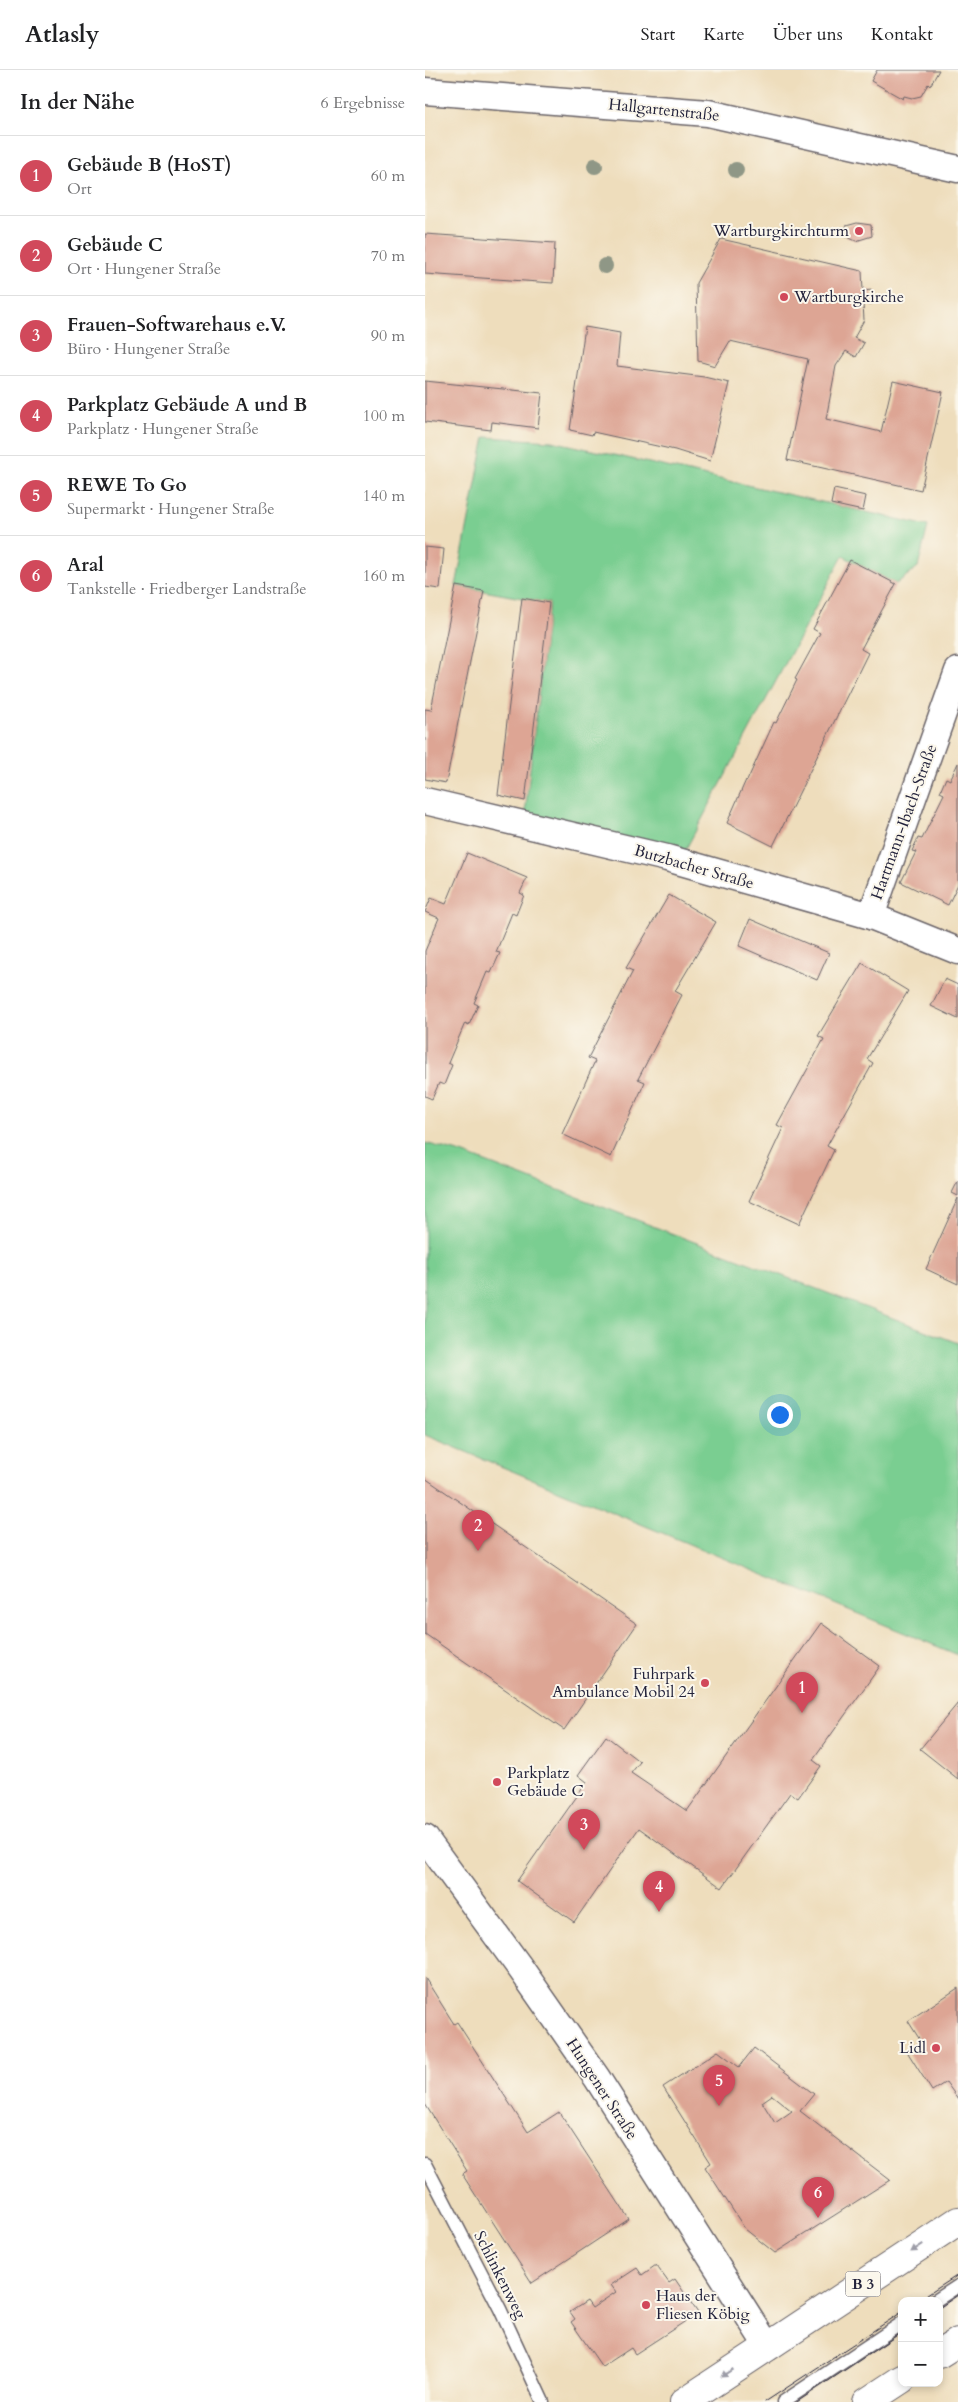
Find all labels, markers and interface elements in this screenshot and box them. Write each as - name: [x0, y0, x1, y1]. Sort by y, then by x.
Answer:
- text: Atlasly: [25, 18, 99, 51]
- text: Start: [640, 22, 675, 47]
- text: Karte: [703, 22, 745, 47]
- text: Über uns: [773, 22, 843, 47]
- text: Kontakt: [871, 22, 933, 47]
- text: In der Nähe: [20, 88, 135, 117]
- text: 6 Ergebnisse: [320, 92, 405, 114]
- street label: Hallgartenstraße: [607, 93, 721, 127]
- text: Gebäude B (HoST): [67, 152, 232, 178]
- text: 1: [32, 165, 40, 187]
- text: 60 m: [371, 165, 405, 187]
- text: Ort: [67, 178, 92, 200]
- place label: Wartburgkirchturm: [712, 220, 849, 242]
- marker: Wartburgkirchturm: [853, 225, 865, 237]
- text: Gebäude C: [67, 232, 163, 258]
- text: 2: [32, 245, 40, 267]
- text: 70 m: [371, 245, 405, 267]
- text: Ort · Hungener Straße: [67, 258, 221, 280]
- place label: Wartburgkirche: [793, 286, 904, 308]
- marker: Wartburgkirche: [778, 291, 790, 303]
- text: Frauen-Softwarehaus e.V.: [67, 312, 286, 338]
- text: 3: [32, 325, 40, 347]
- text: 90 m: [371, 325, 405, 347]
- text: Büro · Hungener Straße: [67, 338, 230, 360]
- text: Parkplatz Gebäude A und B: [67, 392, 307, 418]
- text: 4: [32, 405, 40, 427]
- text: 100 m: [363, 405, 405, 427]
- text: Parkplatz · Hungener Straße: [67, 418, 259, 440]
- text: REWE To Go: [67, 472, 187, 498]
- text: 5: [32, 485, 40, 507]
- text: 140 m: [363, 485, 405, 507]
- text: Supermarkt · Hungener Straße: [67, 498, 275, 520]
- text: Aral: [67, 552, 104, 578]
- text: 6: [32, 565, 40, 587]
- text: 160 m: [363, 565, 405, 587]
- text: Tankstelle · Friedberger Landstraße: [67, 578, 306, 600]
- street label: Hartmann-Ibach-Straße: [866, 741, 942, 903]
- street label: Butzbacher Straße: [632, 839, 756, 895]
- your location: [767, 1402, 793, 1428]
- pin: 2: [462, 1510, 494, 1551]
- place label: Fuhrpark Ambulance Mobil 24: [552, 1663, 695, 1703]
- pin: 1: [786, 1672, 818, 1713]
- marker: Fuhrpark Ambulance Mobil 24: [699, 1677, 711, 1689]
- place label: Parkplatz Gebäude C: [507, 1762, 584, 1802]
- marker: Parkplatz Gebäude C: [491, 1776, 503, 1788]
- pin: 3: [568, 1809, 600, 1850]
- pin: 4: [643, 1871, 675, 1912]
- street label: Hungener Straße: [561, 2034, 643, 2144]
- place label: Lidl: [899, 2037, 926, 2059]
- marker: Lidl: [930, 2042, 942, 2054]
- pin: 5: [703, 2065, 735, 2106]
- pin: 6: [802, 2177, 834, 2218]
- street label: Schlinkenweg: [468, 2227, 532, 2323]
- one-way arrow: [911, 2243, 924, 2253]
- road number: B 3: [845, 2272, 881, 2296]
- place label: Haus der Fliesen Köbig: [656, 2285, 750, 2325]
- map controls: [898, 2297, 943, 2387]
- button: +: [898, 2297, 943, 2342]
- marker: Haus der Fliesen Köbig: [640, 2299, 652, 2311]
- button: −: [898, 2342, 943, 2387]
- one-way arrow: [721, 2369, 734, 2378]

